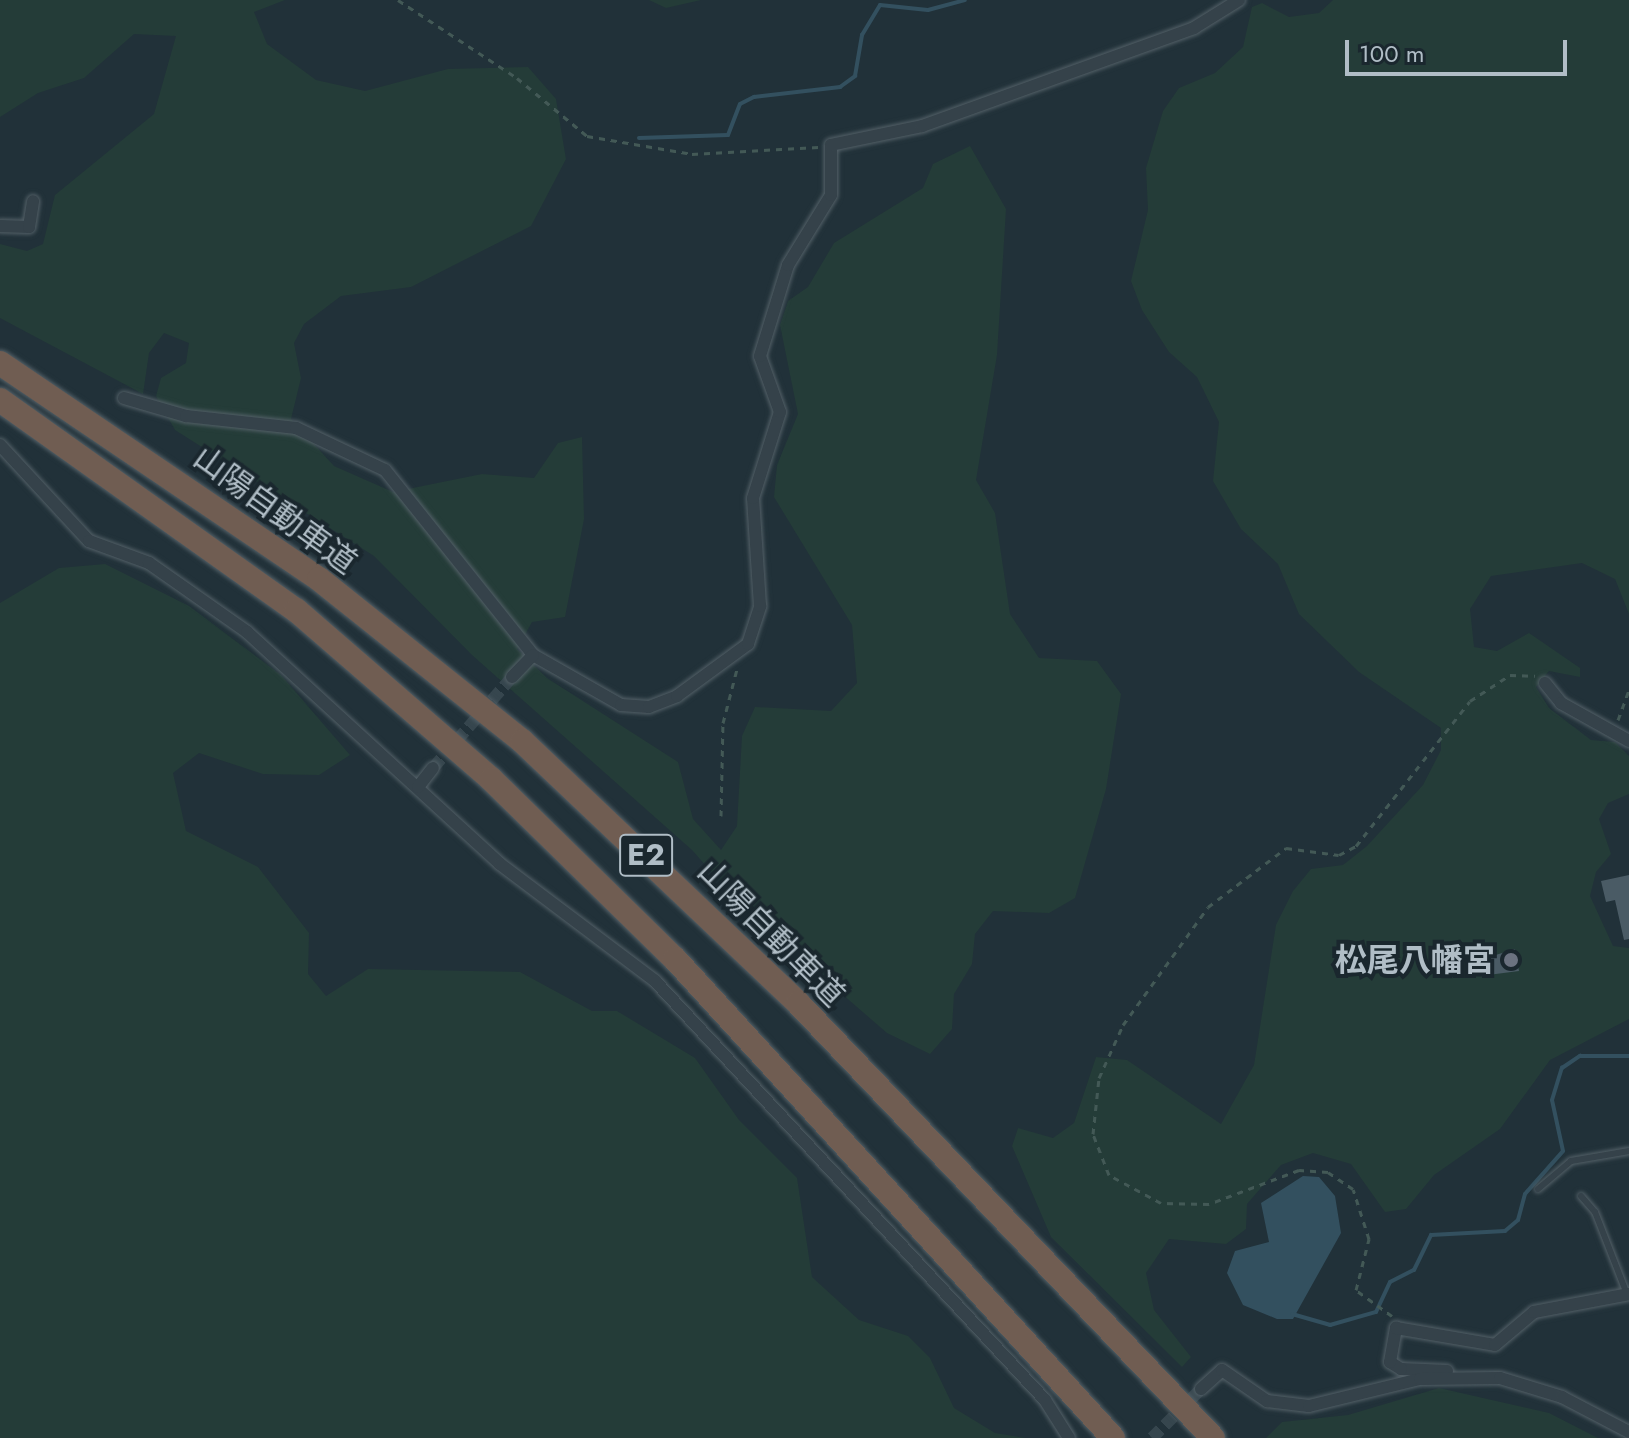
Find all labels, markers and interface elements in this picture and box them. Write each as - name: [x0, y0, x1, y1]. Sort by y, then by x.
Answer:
- scale bar: [1349, 24, 1571, 74]
- text: 100 m: [1359, 36, 1425, 71]
- street label: 山陽自動車道: [186, 438, 364, 582]
- road number: E2: [618, 829, 674, 881]
- street label: 山陽自動車道: [690, 852, 852, 1014]
- place label: 松尾八幡宮: [1335, 941, 1495, 979]
- marker: 松尾八幡宮: [1502, 951, 1520, 969]

